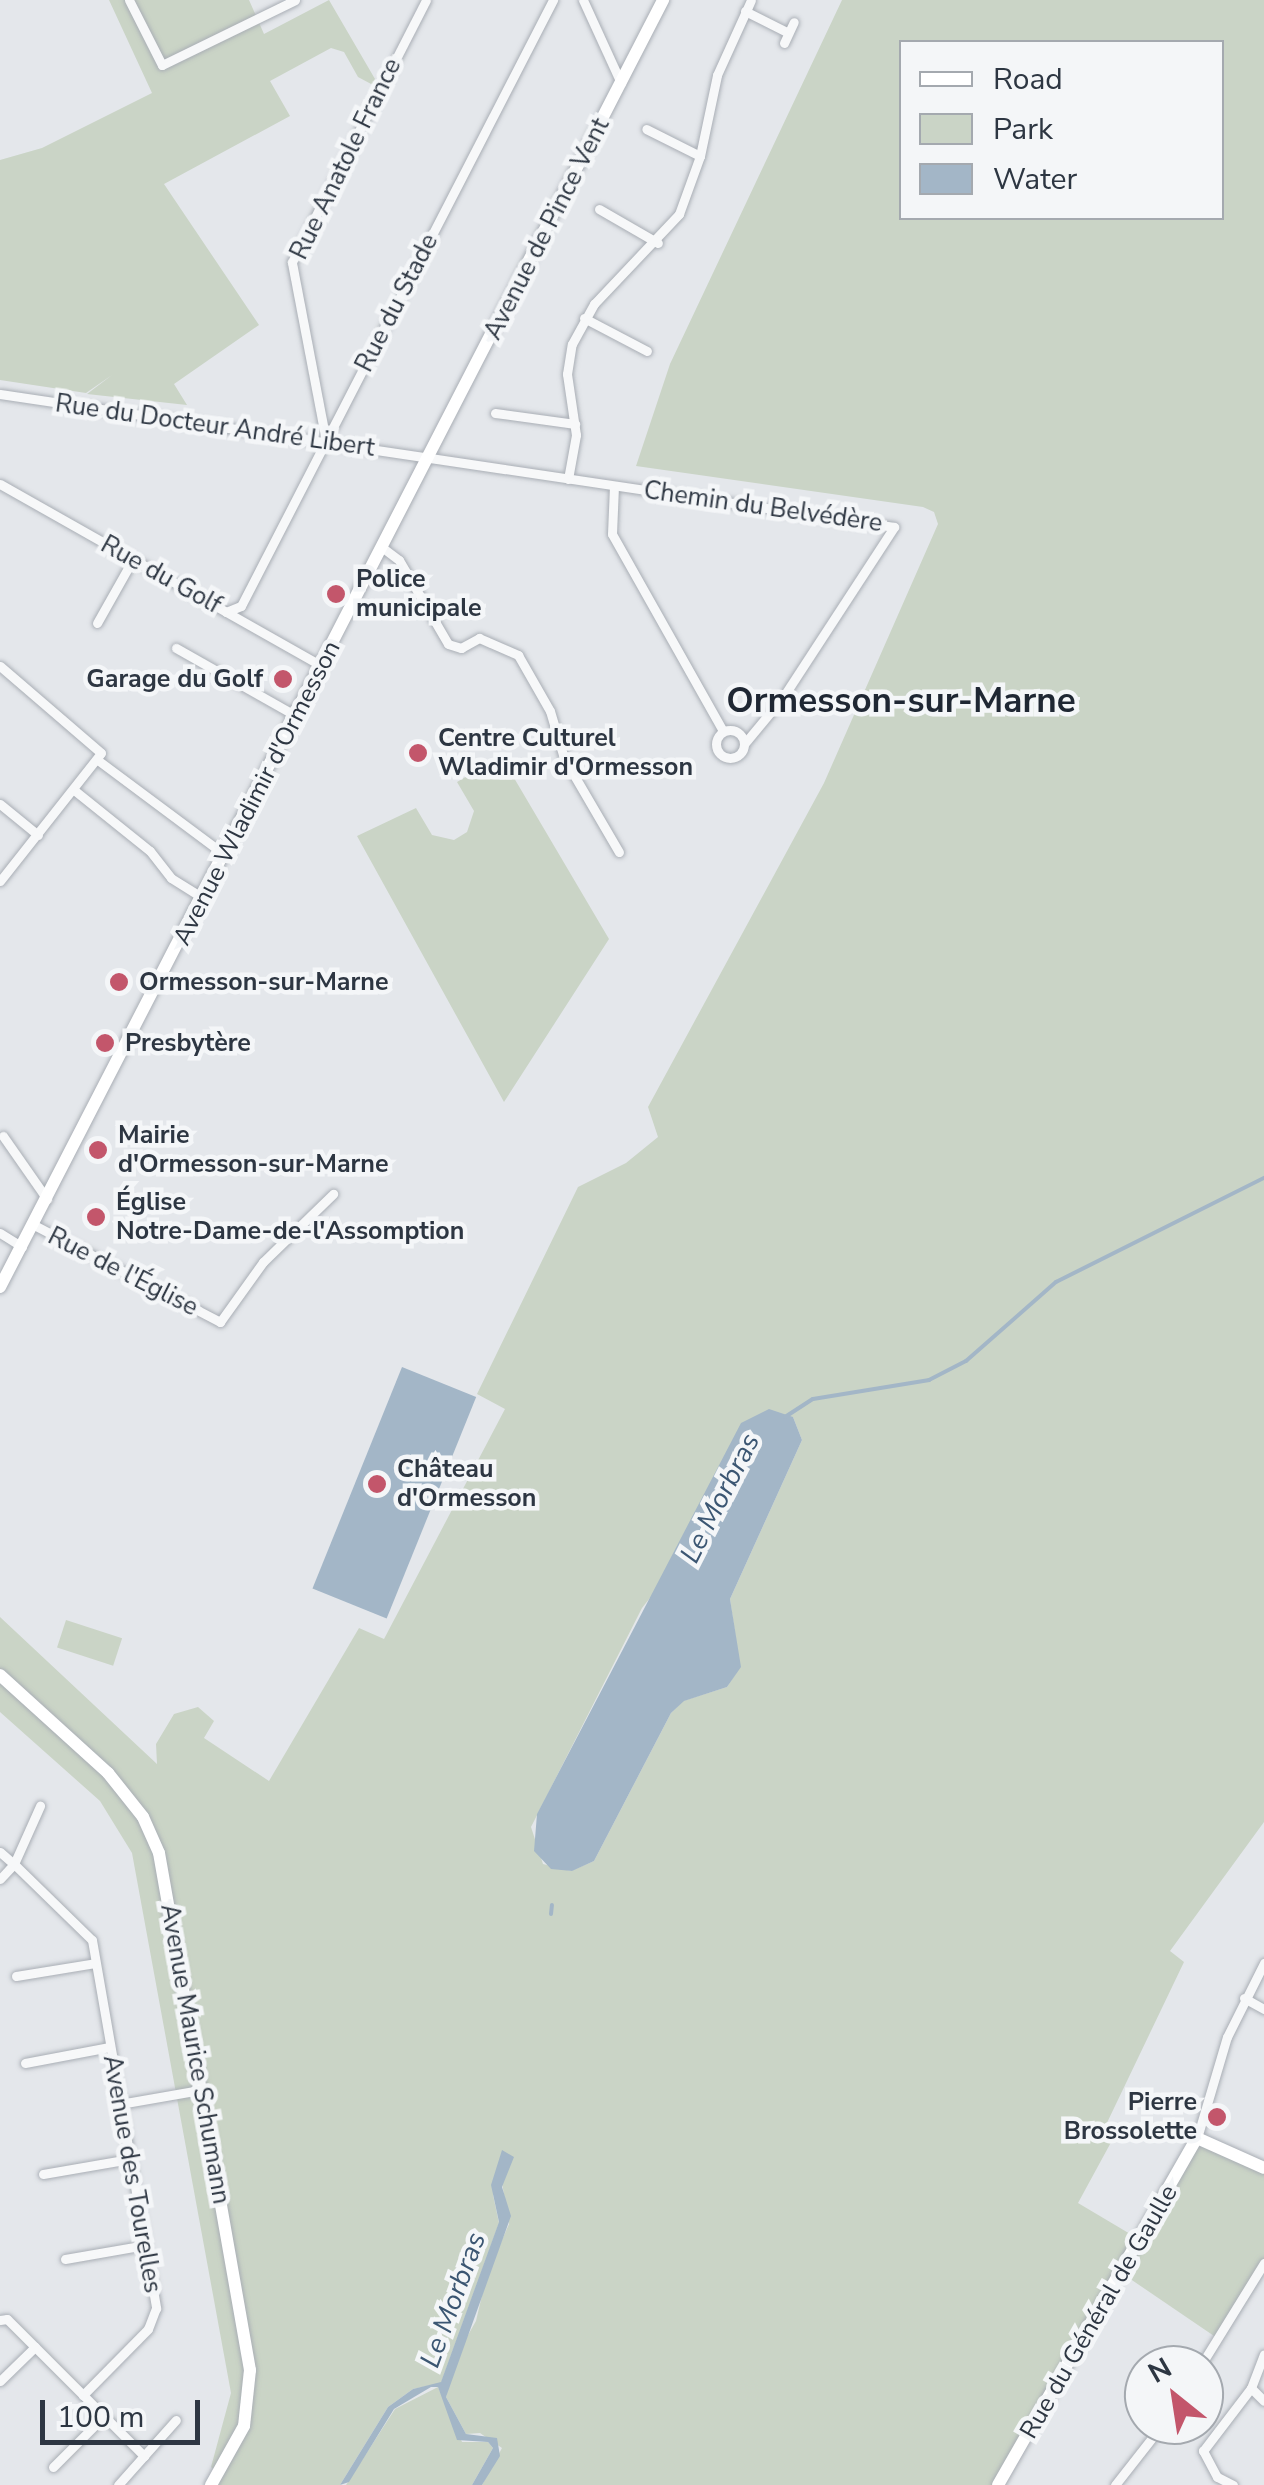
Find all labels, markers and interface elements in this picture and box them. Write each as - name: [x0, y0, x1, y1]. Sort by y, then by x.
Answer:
- legend: [899, 40, 1224, 220]
- street label: Rue Anatole France: [284, 54, 408, 264]
- text: Road: [993, 59, 1063, 100]
- text: Park: [993, 109, 1053, 150]
- street label: Avenue de Pince Vent: [478, 113, 616, 345]
- text: Water: [993, 159, 1077, 200]
- street label: Rue du Stade: [349, 229, 445, 377]
- street label: Rue du Docteur André Libert: [53, 389, 377, 463]
- street label: Chemin du Belvédère: [642, 475, 884, 539]
- street label: Rue du Golf: [96, 530, 226, 620]
- place label: Police municipale: [356, 565, 482, 624]
- marker: Police municipale: [325, 583, 347, 605]
- street label: Avenue Wladimir d'Ormesson: [167, 636, 347, 950]
- place label: Garage du Golf: [86, 664, 263, 694]
- marker: Garage du Golf: [272, 668, 294, 690]
- district label: Ormesson-sur-Marne: [726, 680, 1076, 722]
- place label: Centre Culturel Wladimir d'Ormesson: [438, 724, 693, 783]
- marker: Centre Culturel Wladimir d'Ormesson: [407, 742, 429, 764]
- place label: Ormesson-sur-Marne: [139, 967, 388, 997]
- marker: Ormesson-sur-Marne: [108, 971, 130, 993]
- place label: Presbytère: [125, 1028, 251, 1058]
- marker: Presbytère: [94, 1032, 116, 1054]
- place label: Mairie d'Ormesson-sur-Marne: [118, 1121, 389, 1180]
- marker: Mairie d'Ormesson-sur-Marne: [87, 1139, 109, 1161]
- place label: Église Notre-Dame-de-l'Assomption: [116, 1188, 464, 1247]
- marker: Église Notre-Dame-de-l'Assomption: [85, 1206, 107, 1228]
- street label: Rue de l'Église: [43, 1221, 203, 1323]
- water label: Le Morbras: [673, 1427, 767, 1569]
- place label: Château d'Ormesson: [397, 1455, 536, 1514]
- marker: Château d'Ormesson: [366, 1473, 388, 1495]
- street label: Avenue Maurice Schumann: [154, 1902, 236, 2206]
- street label: Avenue des Tourelles: [96, 2053, 168, 2295]
- place label: Pierre Brossolette: [1064, 2088, 1197, 2147]
- marker: Pierre Brossolette: [1206, 2106, 1228, 2128]
- street label: Rue du Général de Gaulle: [1014, 2180, 1184, 2444]
- water label: Le Morbras: [413, 2228, 493, 2372]
- north arrow: [1124, 2345, 1224, 2445]
- text: N: [1141, 2349, 1179, 2392]
- scale bar: [45, 2380, 205, 2442]
- text: 100 m: [57, 2397, 144, 2438]

